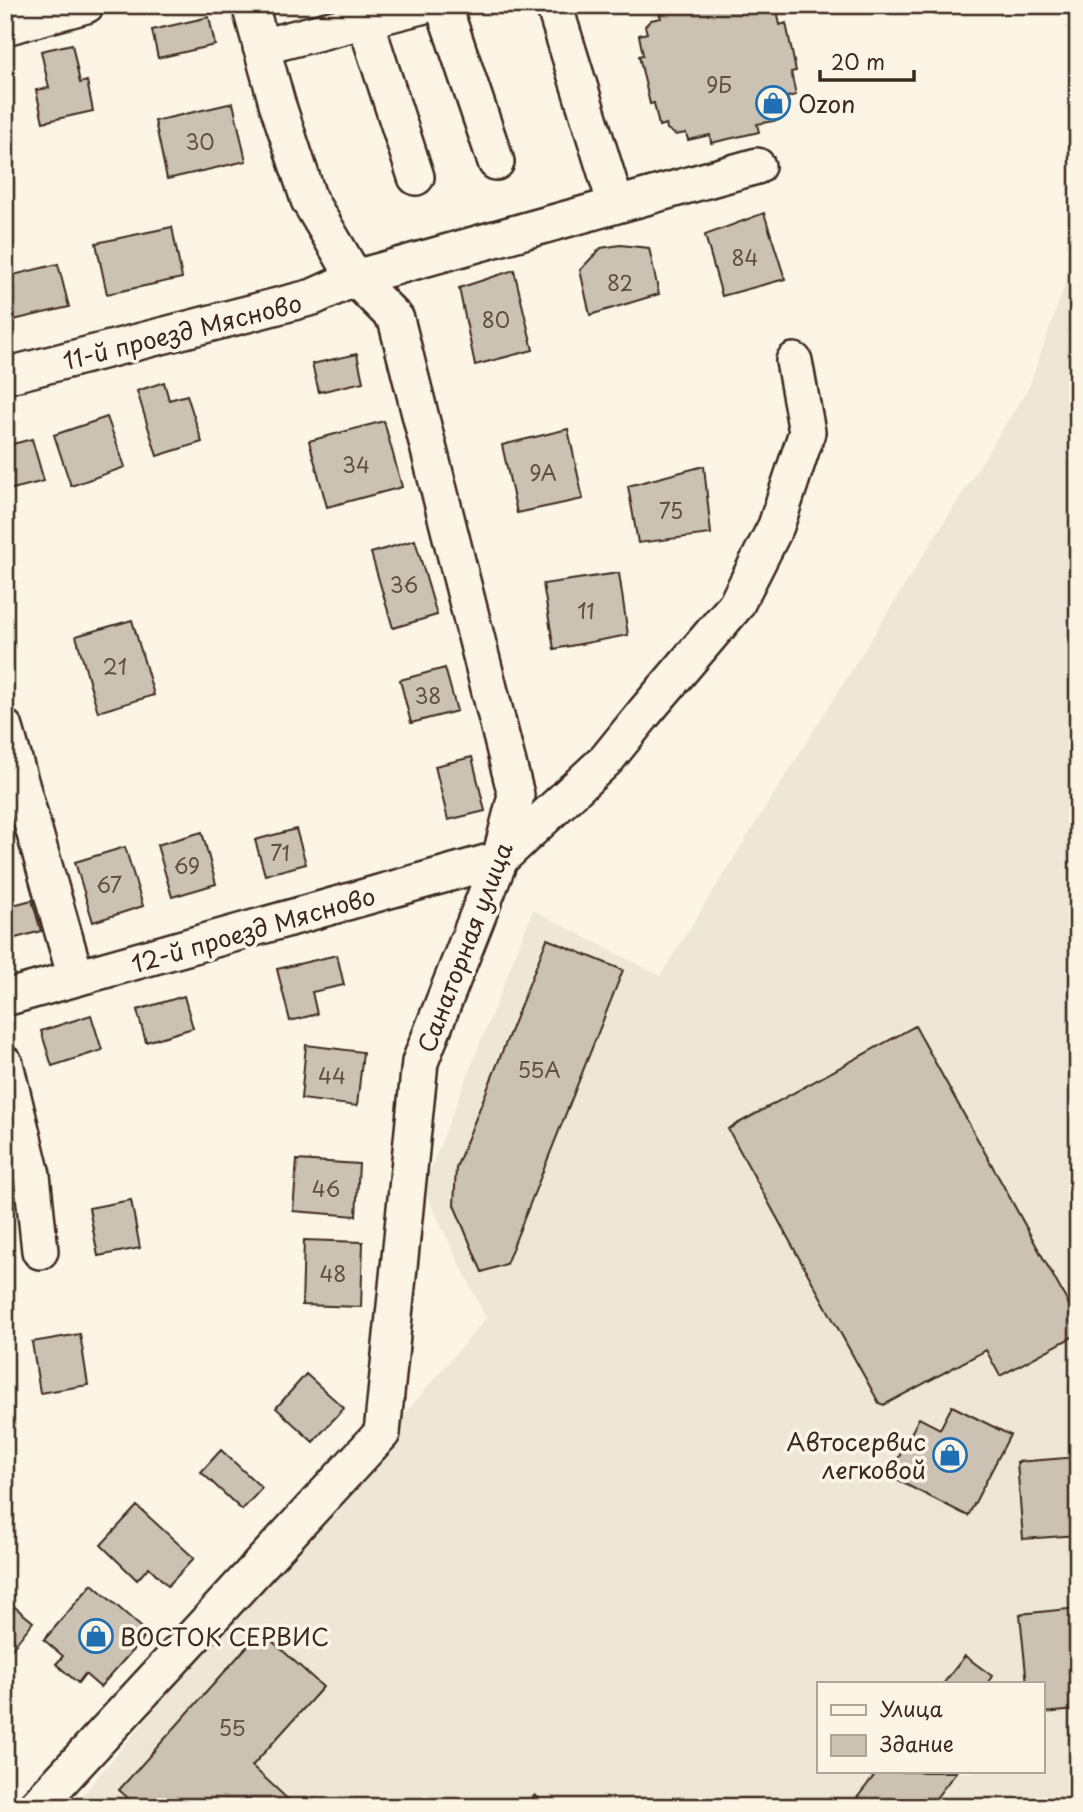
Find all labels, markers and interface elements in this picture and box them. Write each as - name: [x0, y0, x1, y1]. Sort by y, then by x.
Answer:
- scale bar: [820, 38, 915, 82]
- text: 20 m: [831, 45, 885, 77]
- house number: 9Б: [706, 68, 732, 100]
- shop icon: Ozon: [754, 84, 792, 122]
- place label: Ozon: [798, 85, 855, 121]
- house number: 30: [185, 125, 215, 157]
- house number: 84: [731, 241, 759, 273]
- house number: 82: [607, 266, 633, 298]
- street label: 11-й проезд Мясново: [59, 284, 305, 378]
- house number: 80: [482, 303, 510, 335]
- house number: 34: [342, 448, 370, 480]
- house number: 9А: [529, 456, 557, 488]
- house number: 75: [659, 494, 683, 526]
- house number: 36: [390, 568, 418, 600]
- house number: 11: [577, 594, 595, 626]
- house number: 21: [103, 650, 127, 682]
- house number: 38: [415, 679, 442, 711]
- house number: 71: [270, 836, 290, 868]
- street label: Санаторная улица: [407, 837, 521, 1057]
- house number: 69: [174, 849, 200, 881]
- house number: 67: [96, 868, 122, 900]
- street label: 12-й проезд Мясново: [127, 877, 379, 981]
- house number: 55А: [517, 1053, 561, 1085]
- house number: 44: [318, 1059, 346, 1091]
- house number: 46: [312, 1172, 340, 1204]
- house number: 48: [320, 1257, 346, 1289]
- place label: Автосервис легковой: [786, 1423, 926, 1487]
- shop icon: Автосервис легковой: [931, 1436, 969, 1474]
- shop icon: ВОСТОК СЕРВИС: [77, 1617, 115, 1655]
- place label: ВОСТОК СЕРВИС: [120, 1618, 329, 1654]
- legend: [817, 1682, 1044, 1773]
- text: Улица: [880, 1692, 943, 1724]
- house number: 55: [218, 1711, 246, 1743]
- text: Здание: [880, 1727, 954, 1759]

